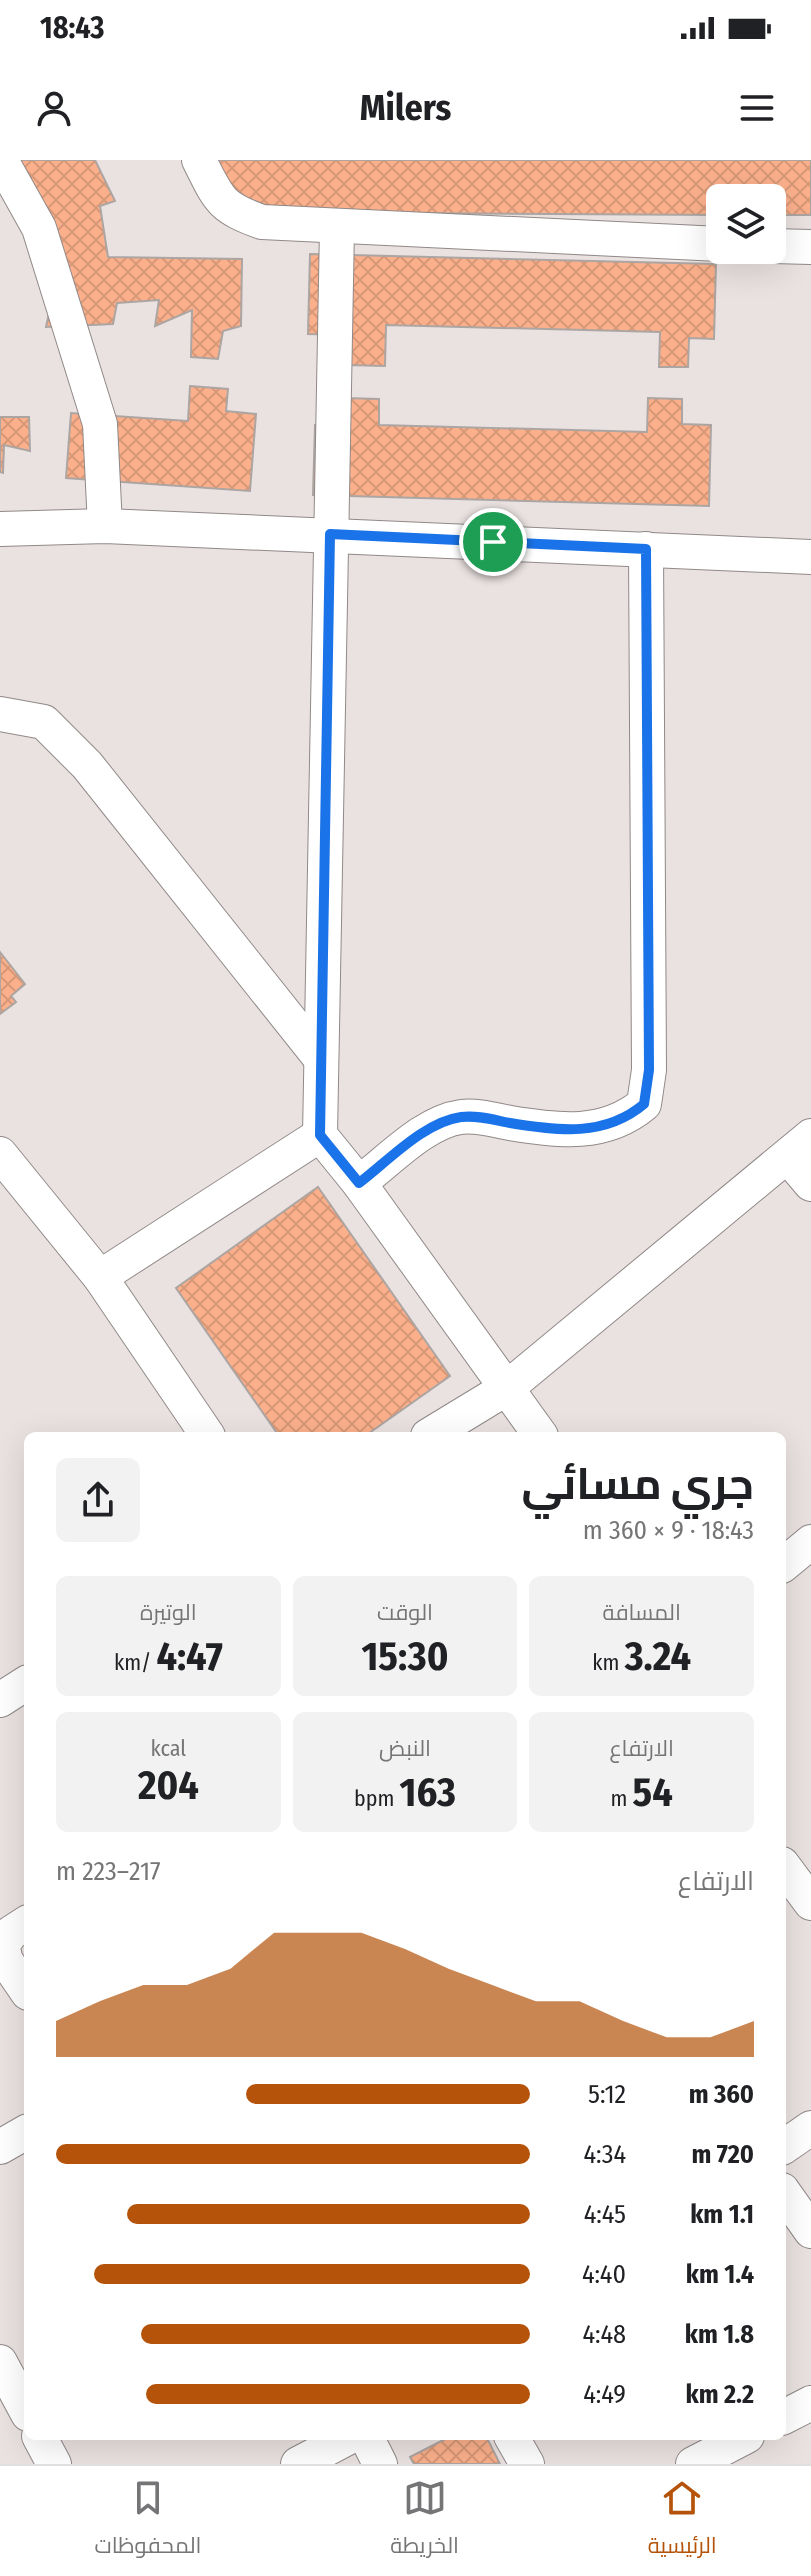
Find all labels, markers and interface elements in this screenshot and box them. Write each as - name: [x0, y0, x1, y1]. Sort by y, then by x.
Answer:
- text: 18:43: [40, 10, 105, 46]
- icon: person: [32, 86, 76, 130]
- text: Milers: [360, 86, 451, 130]
- icon: menu: [735, 86, 779, 130]
- map controls: [706, 184, 786, 264]
- button: layers: [706, 184, 786, 264]
- pin: [459, 508, 527, 576]
- icon: arrive: [471, 520, 515, 564]
- button: share: [56, 1458, 140, 1542]
- text: جري مسائي: [521, 1458, 754, 1511]
- text: 18:43 · 9 × 360 m: [583, 1515, 754, 1546]
- text: الوتيرة: [140, 1599, 197, 1626]
- text: الوقت: [377, 1599, 433, 1626]
- text: المسافة: [603, 1599, 681, 1626]
- text: 4:47: [157, 1633, 223, 1681]
- text: 15:30: [361, 1633, 449, 1681]
- text: 3.24: [625, 1633, 691, 1681]
- text: /km: [114, 1649, 157, 1676]
- text: km: [592, 1649, 625, 1676]
- text: kcal: [151, 1735, 186, 1762]
- text: النبض: [379, 1735, 431, 1762]
- text: الارتفاع: [609, 1735, 674, 1762]
- text: 204: [138, 1762, 199, 1810]
- text: 163: [400, 1769, 456, 1817]
- text: 54: [633, 1769, 673, 1817]
- text: bpm: [354, 1785, 400, 1812]
- text: m: [611, 1785, 633, 1812]
- text: 217–223 m: [56, 1856, 161, 1887]
- text: الارتفاع: [678, 1866, 754, 1897]
- text: 5:12: [588, 2079, 626, 2110]
- text: 360 m: [689, 2079, 754, 2110]
- text: 4:34: [583, 2139, 626, 2170]
- text: 720 m: [691, 2139, 754, 2170]
- text: 4:45: [584, 2199, 626, 2230]
- text: 1.1 km: [690, 2199, 754, 2230]
- text: 4:40: [582, 2259, 626, 2290]
- text: 1.4 km: [686, 2259, 754, 2290]
- text: 4:48: [582, 2319, 626, 2350]
- text: 1.8 km: [685, 2319, 754, 2350]
- text: 4:49: [583, 2379, 626, 2410]
- text: 2.2 km: [685, 2379, 754, 2410]
- tab: المحفوظات: [94, 2476, 201, 2566]
- tab: الخريطة: [390, 2476, 459, 2566]
- tab: الرئيسية: [648, 2476, 717, 2566]

